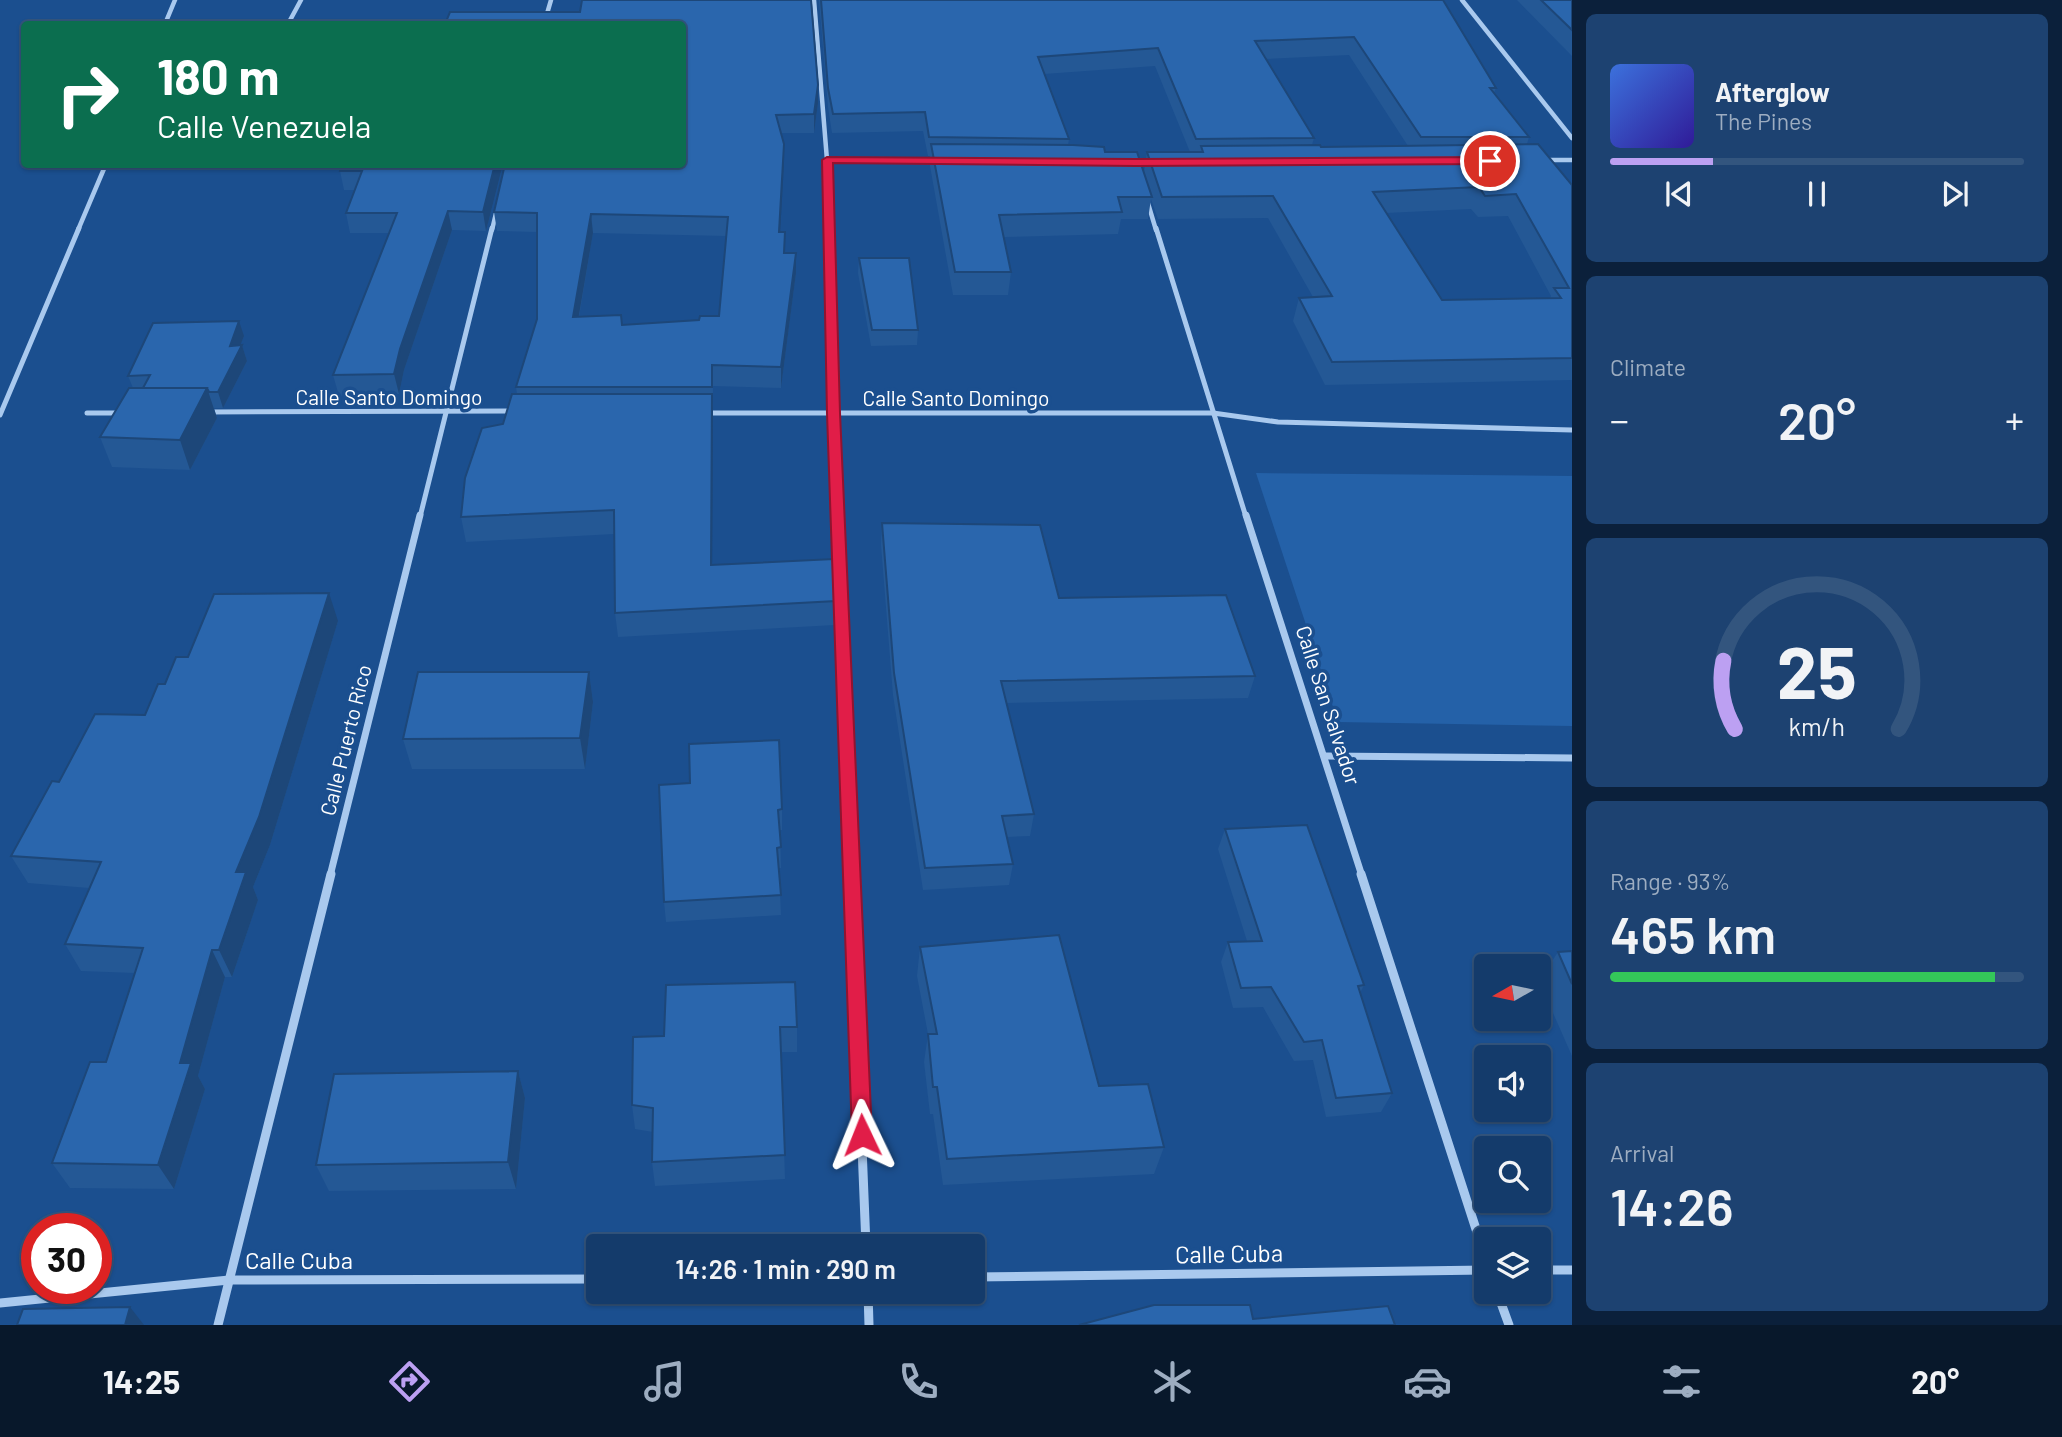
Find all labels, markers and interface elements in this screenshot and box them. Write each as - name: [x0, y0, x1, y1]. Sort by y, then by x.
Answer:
- text: 180 m: [157, 46, 280, 105]
- icon: right: [42, 49, 133, 140]
- text: Afterglow: [1715, 76, 1830, 107]
- text: Calle Venezuela: [157, 106, 371, 144]
- text: The Pines: [1715, 107, 1812, 135]
- pin: [1460, 131, 1520, 191]
- icon: arrive: [1471, 142, 1509, 180]
- icon: previous: [1660, 175, 1698, 213]
- icon: pause: [1798, 175, 1836, 213]
- icon: next: [1936, 175, 1974, 213]
- text: Climate: [1610, 353, 1686, 381]
- street label: Calle Santo Domingo: [296, 384, 482, 409]
- street label: Calle Santo Domingo: [863, 385, 1049, 410]
- text: 20°: [1778, 388, 1856, 450]
- text: −: [1610, 396, 1629, 442]
- text: +: [2005, 396, 2024, 442]
- street label: Calle San Salvador: [1292, 622, 1367, 788]
- text: 25: [1777, 626, 1857, 714]
- street label: Calle Puerto Rico: [314, 662, 376, 818]
- text: km/h: [1789, 710, 1845, 740]
- text: Range · 93%: [1610, 867, 1730, 895]
- text: 465 km: [1610, 902, 1776, 964]
- north arrow: [1474, 954, 1550, 1031]
- map controls: [1474, 954, 1551, 1304]
- button: sound: [1474, 1045, 1551, 1122]
- position arrow: [825, 1098, 899, 1172]
- button: search: [1474, 1136, 1551, 1213]
- text: Arrival: [1610, 1139, 1674, 1167]
- text: 14:26: [1610, 1174, 1733, 1236]
- speed limit sign: 30: [21, 1213, 112, 1304]
- button: layers: [1474, 1227, 1551, 1304]
- street label: Calle Cuba: [1175, 1238, 1283, 1268]
- street label: Calle Cuba: [245, 1245, 353, 1274]
- text: 14:26 · 1 min · 290 m: [675, 1253, 896, 1284]
- icon: directions: [385, 1357, 434, 1406]
- icon: music: [640, 1357, 689, 1406]
- icon: phone: [894, 1357, 943, 1406]
- icon: climate: [1148, 1357, 1197, 1406]
- icon: car: [1403, 1357, 1452, 1406]
- icon: filters: [1657, 1357, 1706, 1406]
- text: 14:25: [103, 1362, 180, 1400]
- text: 20°: [1911, 1362, 1959, 1400]

